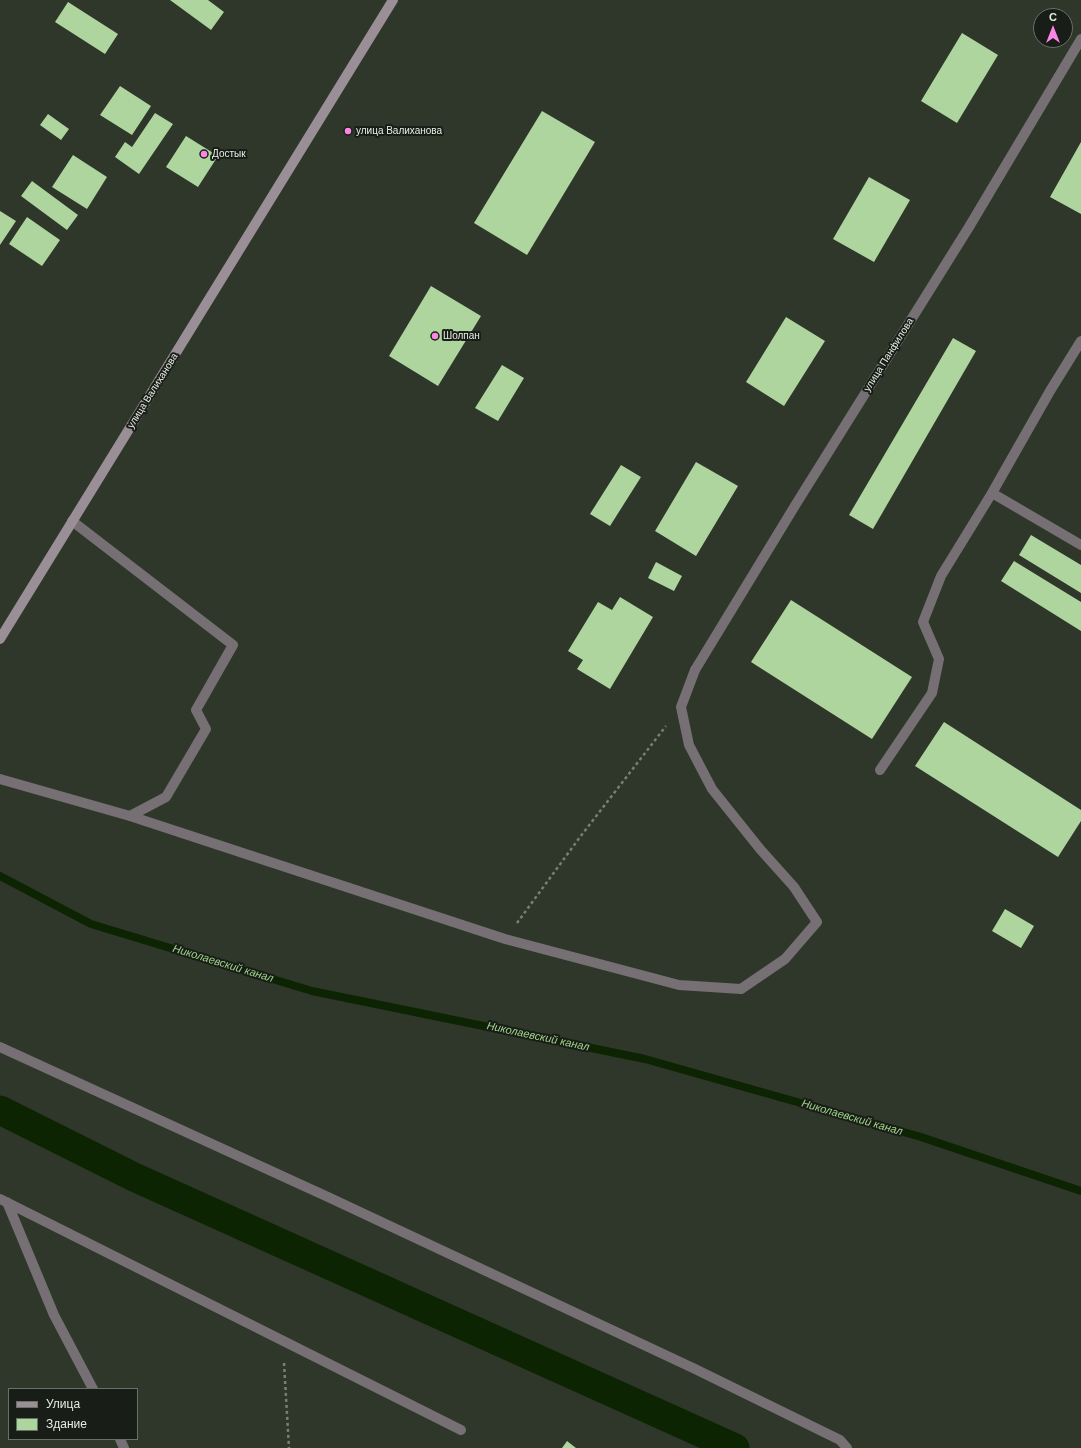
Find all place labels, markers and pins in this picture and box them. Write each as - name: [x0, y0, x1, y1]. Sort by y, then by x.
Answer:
- place label: улица Валиханова: [356, 125, 442, 137]
- marker: улица Валиханова: [343, 126, 353, 136]
- place label: Достык: [212, 148, 246, 160]
- marker: Достык: [199, 149, 209, 159]
- place label: Шолпан: [443, 330, 480, 342]
- marker: Шолпан: [430, 331, 440, 341]

